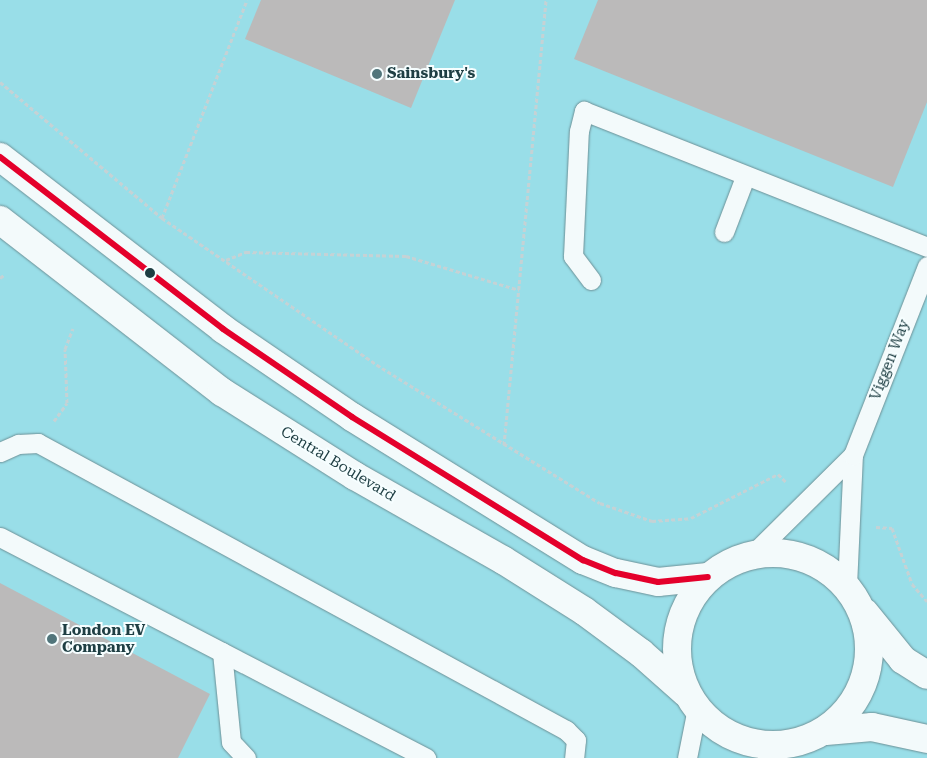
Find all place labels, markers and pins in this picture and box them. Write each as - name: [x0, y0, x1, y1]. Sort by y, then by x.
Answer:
- place label: Sainsbury's: [387, 65, 475, 83]
- marker: Sainsbury's: [371, 68, 383, 80]
- unlabelled marker: [145, 268, 155, 278]
- place label: London EV Company: [62, 621, 145, 656]
- marker: London EV Company: [46, 633, 58, 645]

